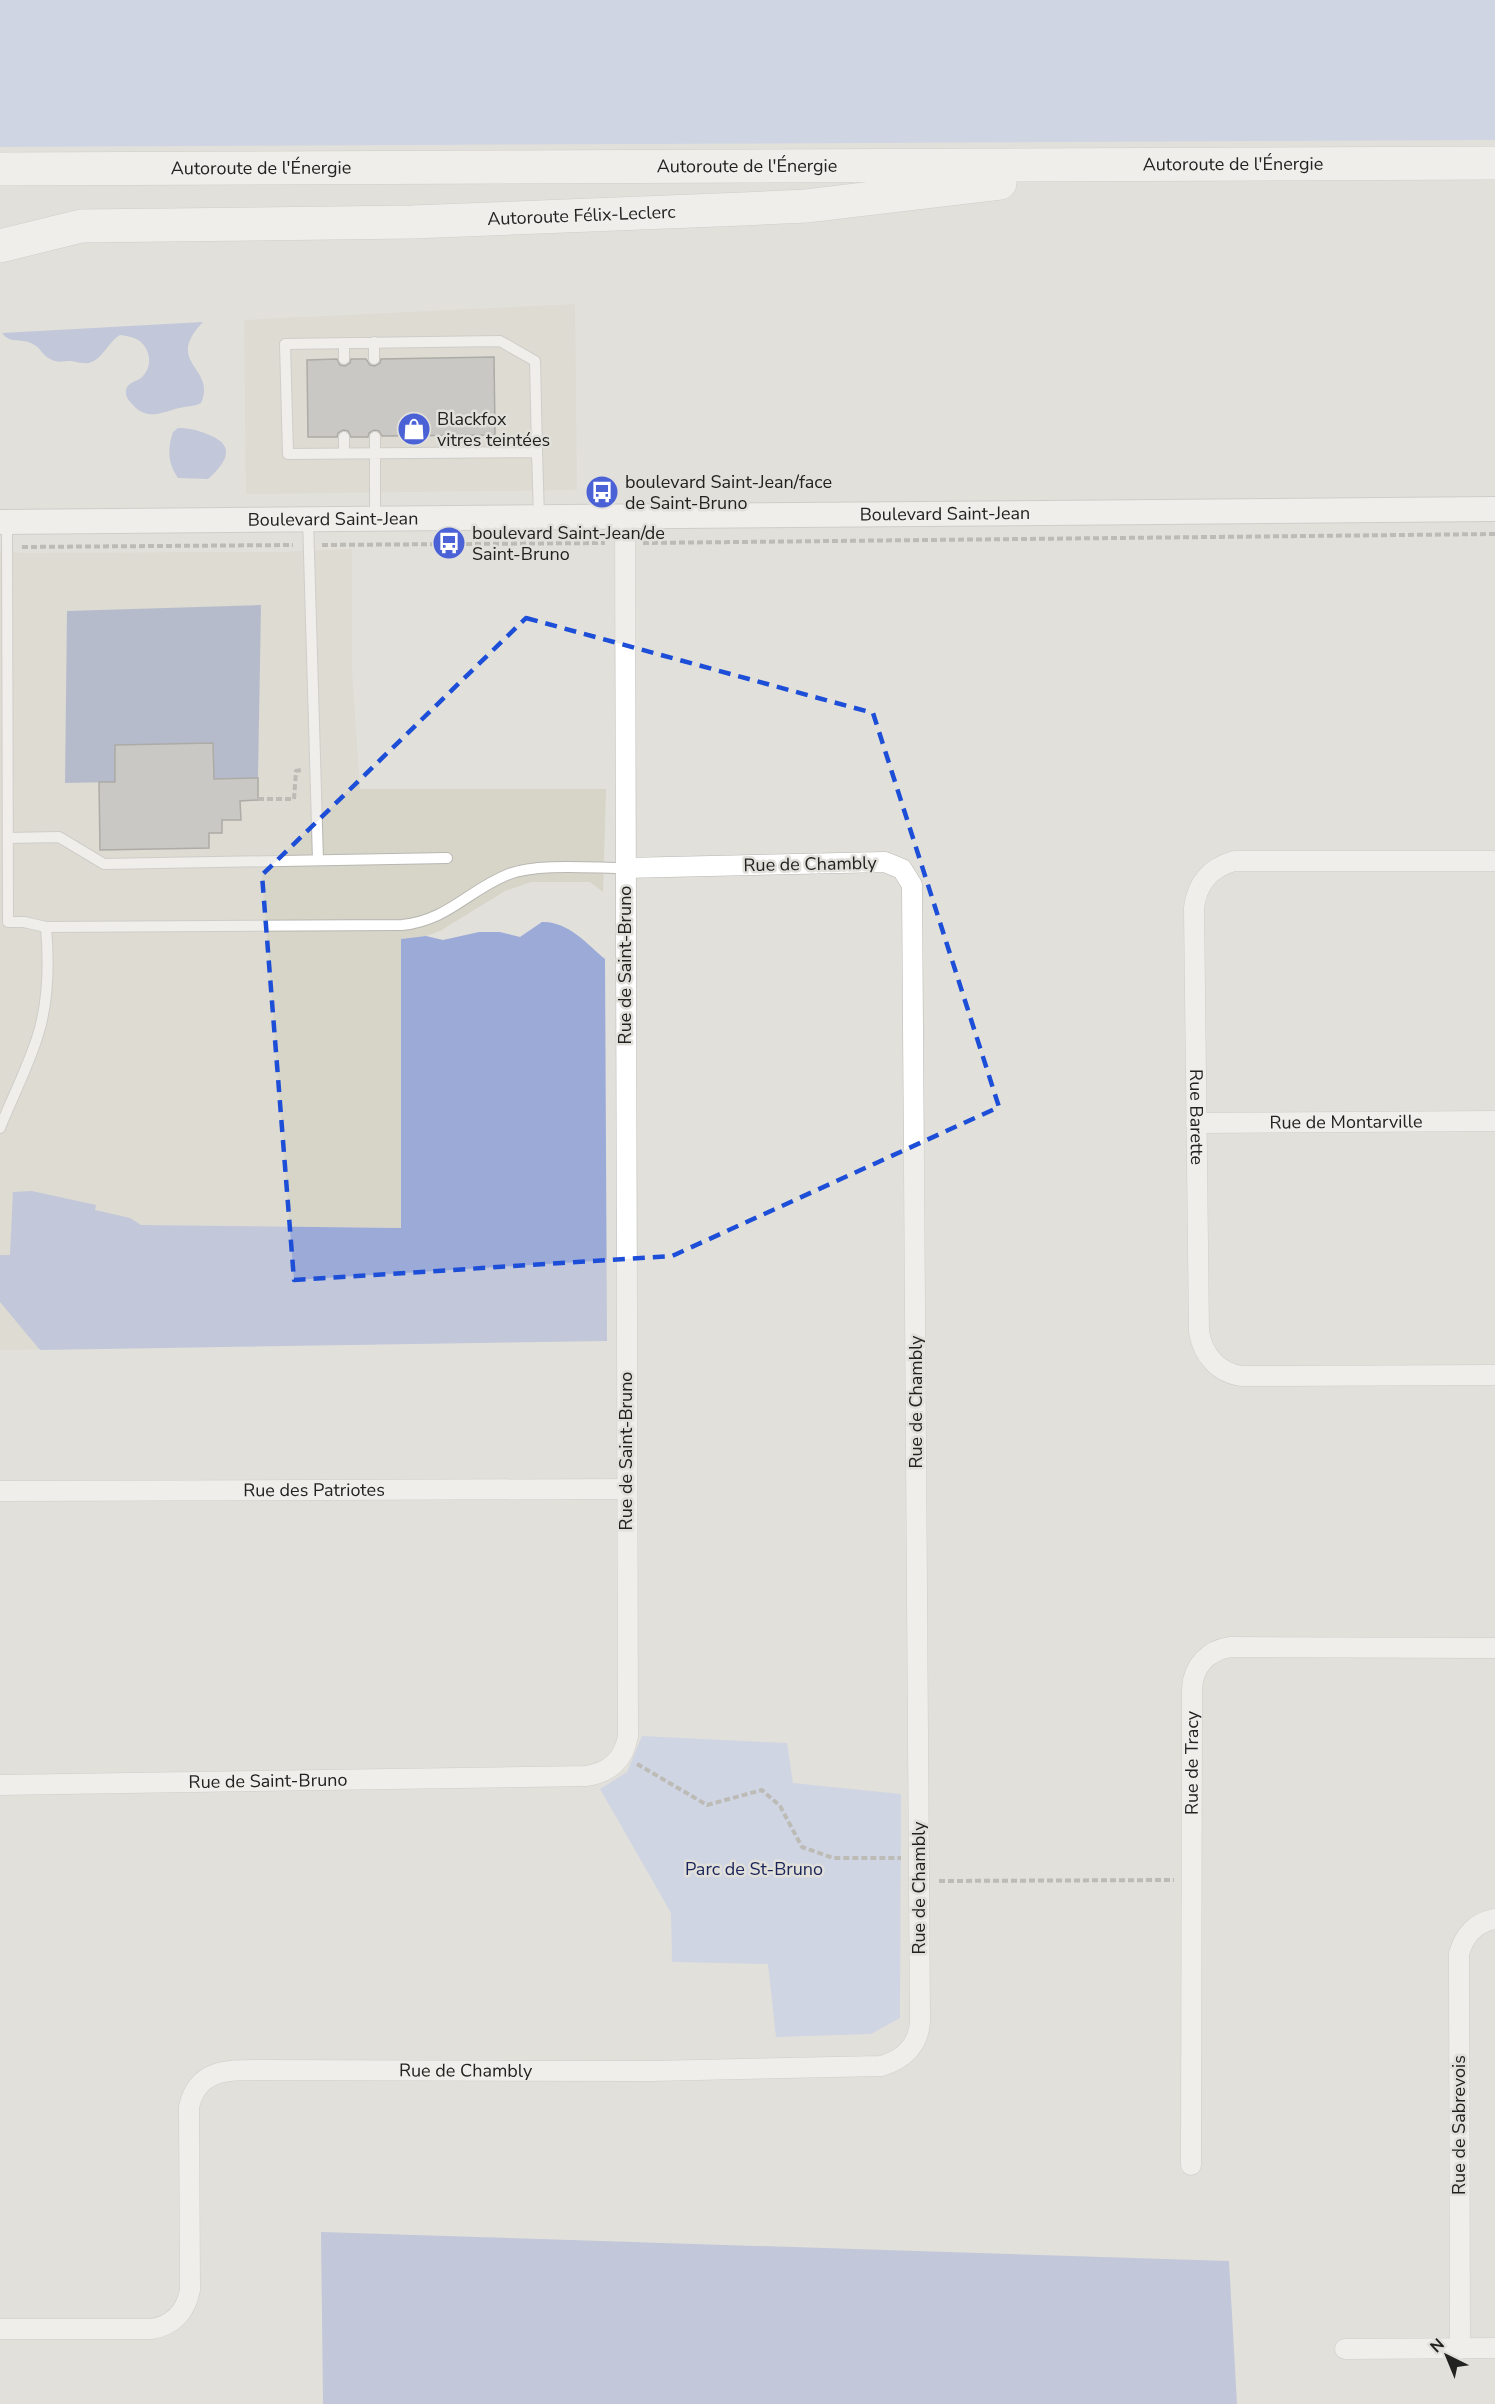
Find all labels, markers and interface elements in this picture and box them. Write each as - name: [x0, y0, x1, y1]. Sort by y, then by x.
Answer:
- street label: Autoroute de l'Énergie: [1143, 152, 1323, 176]
- street label: Autoroute de l'Énergie: [657, 154, 837, 178]
- street label: Autoroute de l'Énergie: [171, 156, 351, 180]
- street label: Autoroute Félix-Leclerc: [487, 200, 676, 231]
- place label: Blackfox vitres teintées: [437, 407, 550, 452]
- shop icon: Blackfox vitres teintées: [396, 411, 432, 447]
- place label: boulevard Saint-Jean/face de Saint-Bruno: [625, 470, 832, 515]
- bus stop icon: boulevard Saint-Jean/face de Saint-Bruno: [584, 474, 620, 510]
- street label: Boulevard Saint-Jean: [860, 501, 1030, 527]
- street label: Boulevard Saint-Jean: [248, 506, 418, 532]
- place label: boulevard Saint-Jean/de Saint-Bruno: [472, 521, 665, 566]
- bus stop icon: boulevard Saint-Jean/de Saint-Bruno: [431, 525, 467, 561]
- street label: Rue de Chambly: [743, 851, 878, 877]
- street label: Rue de Saint-Bruno: [613, 886, 637, 1044]
- street label: Rue Barette: [1184, 1069, 1209, 1165]
- street label: Rue de Montarville: [1269, 1109, 1423, 1135]
- street label: Rue de Chambly: [904, 1335, 928, 1469]
- street label: Rue de Saint-Bruno: [614, 1372, 638, 1530]
- street label: Rue des Patriotes: [243, 1478, 385, 1502]
- street label: Rue de Tracy: [1180, 1710, 1204, 1815]
- street label: Rue de Saint-Bruno: [188, 1768, 348, 1794]
- street label: Rue de Chambly: [907, 1821, 931, 1955]
- park label: Parc de St-Bruno: [685, 1857, 823, 1881]
- street label: Rue de Sabrevois: [1447, 2055, 1471, 2195]
- street label: Rue de Chambly: [399, 2058, 533, 2083]
- north arrow: [1417, 2326, 1477, 2386]
- text: N: [1426, 2334, 1449, 2358]

